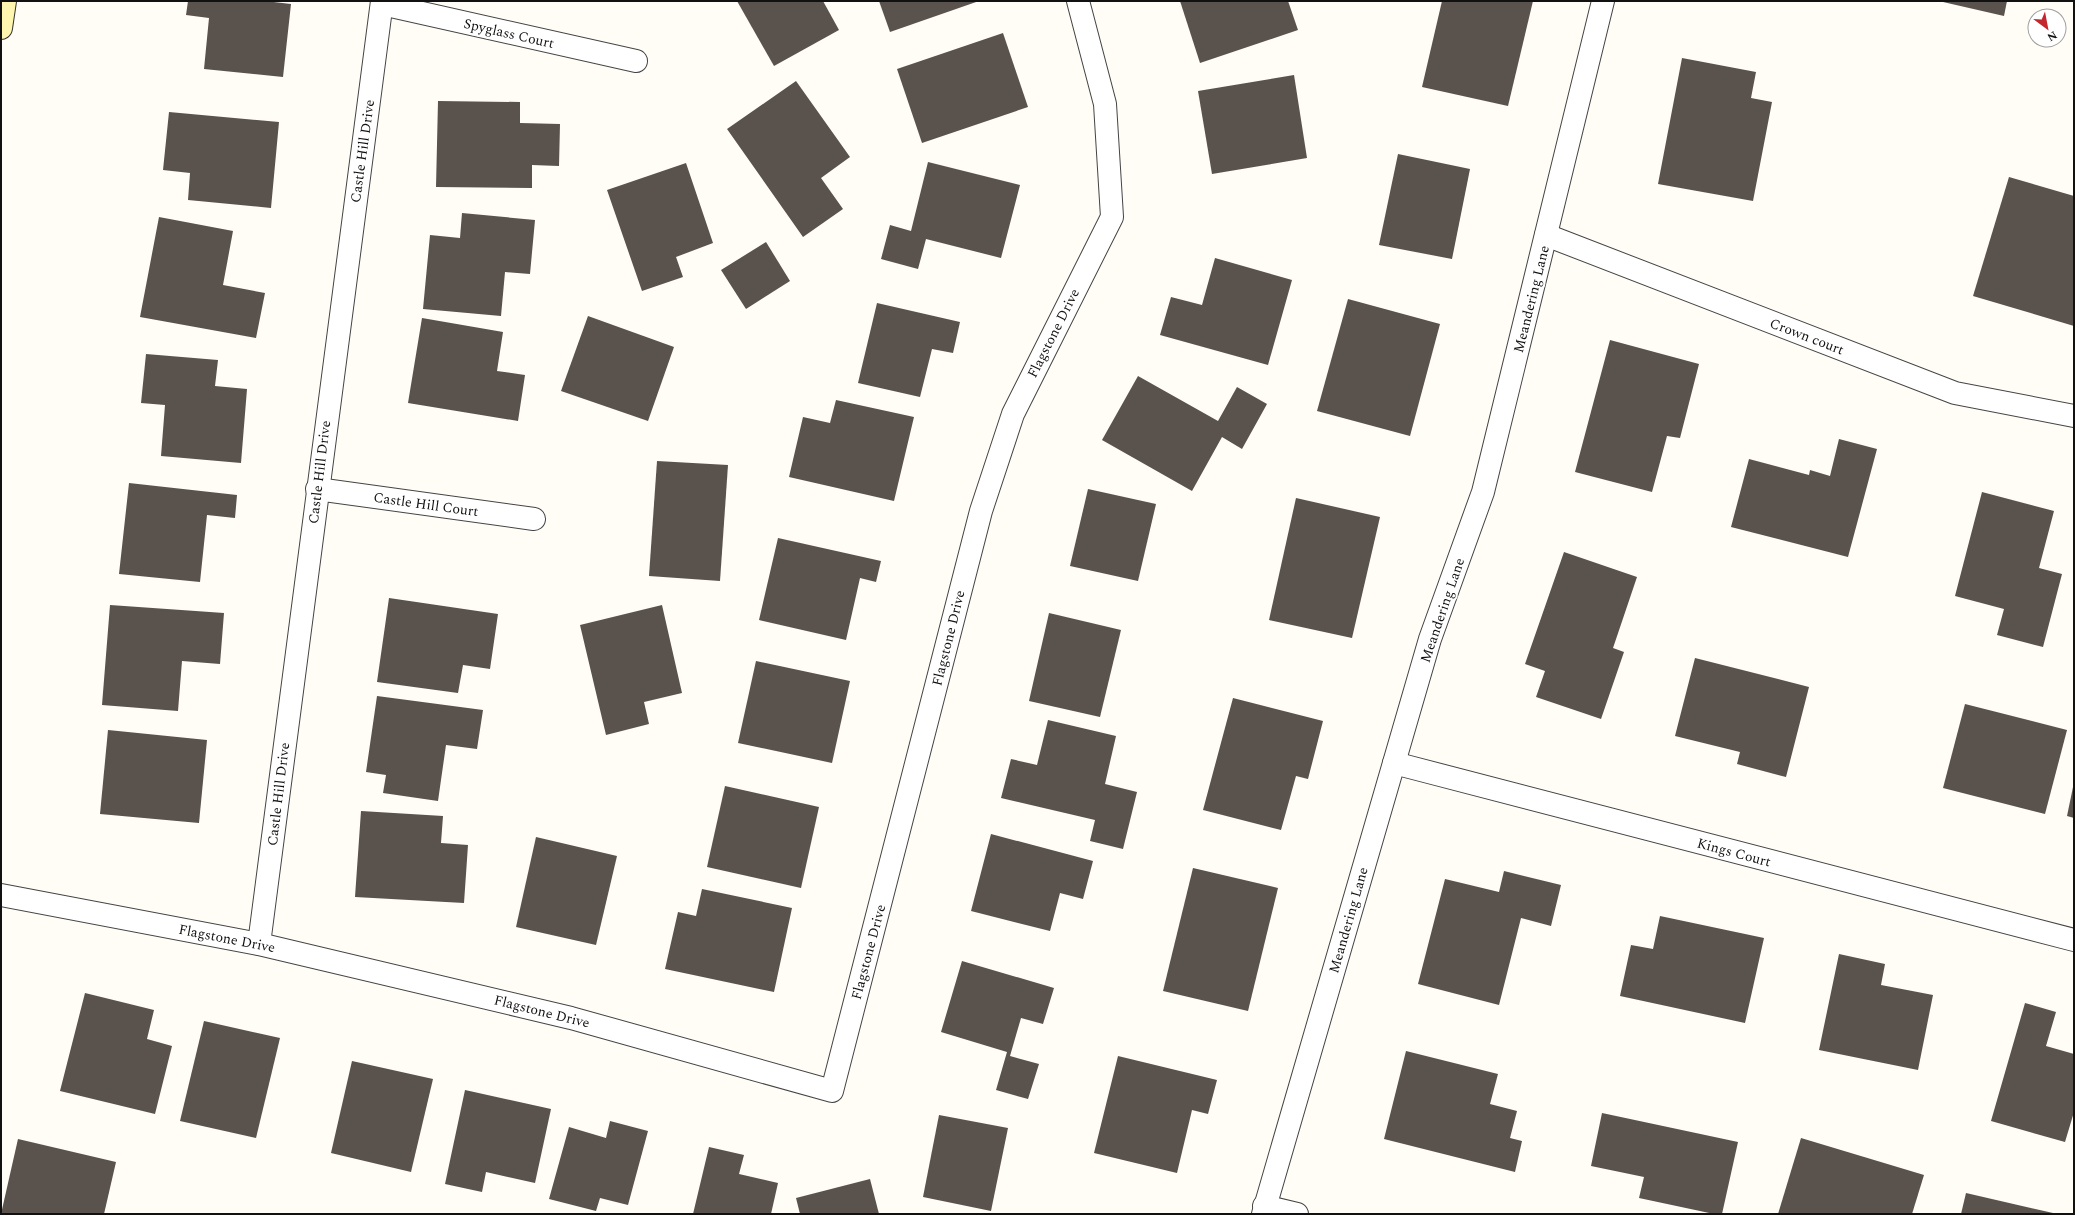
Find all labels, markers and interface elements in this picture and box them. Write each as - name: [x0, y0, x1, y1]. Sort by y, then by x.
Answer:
- north arrow: [2027, 8, 2067, 48]
- street label: Spyglass Court: [462, 13, 556, 54]
- text: N: [2044, 26, 2060, 46]
- street label: Castle Hill Drive: [345, 98, 380, 204]
- street label: Meandering Lane: [1508, 243, 1555, 355]
- street label: Flagstone Drive: [1022, 285, 1085, 382]
- street label: Crown court: [1767, 313, 1847, 360]
- street label: Castle Hill Drive: [303, 419, 336, 525]
- street label: Castle Hill Court: [372, 487, 480, 522]
- street label: Meandering Lane: [1415, 555, 1470, 665]
- street label: Flagstone Drive: [926, 588, 971, 688]
- street label: Castle Hill Drive: [262, 741, 295, 847]
- street label: Kings Court: [1695, 833, 1773, 872]
- street label: Meandering Lane: [1323, 864, 1374, 976]
- street label: Flagstone Drive: [846, 902, 891, 1002]
- street label: Flagstone Drive: [177, 919, 277, 958]
- street label: Flagstone Drive: [492, 989, 592, 1034]

